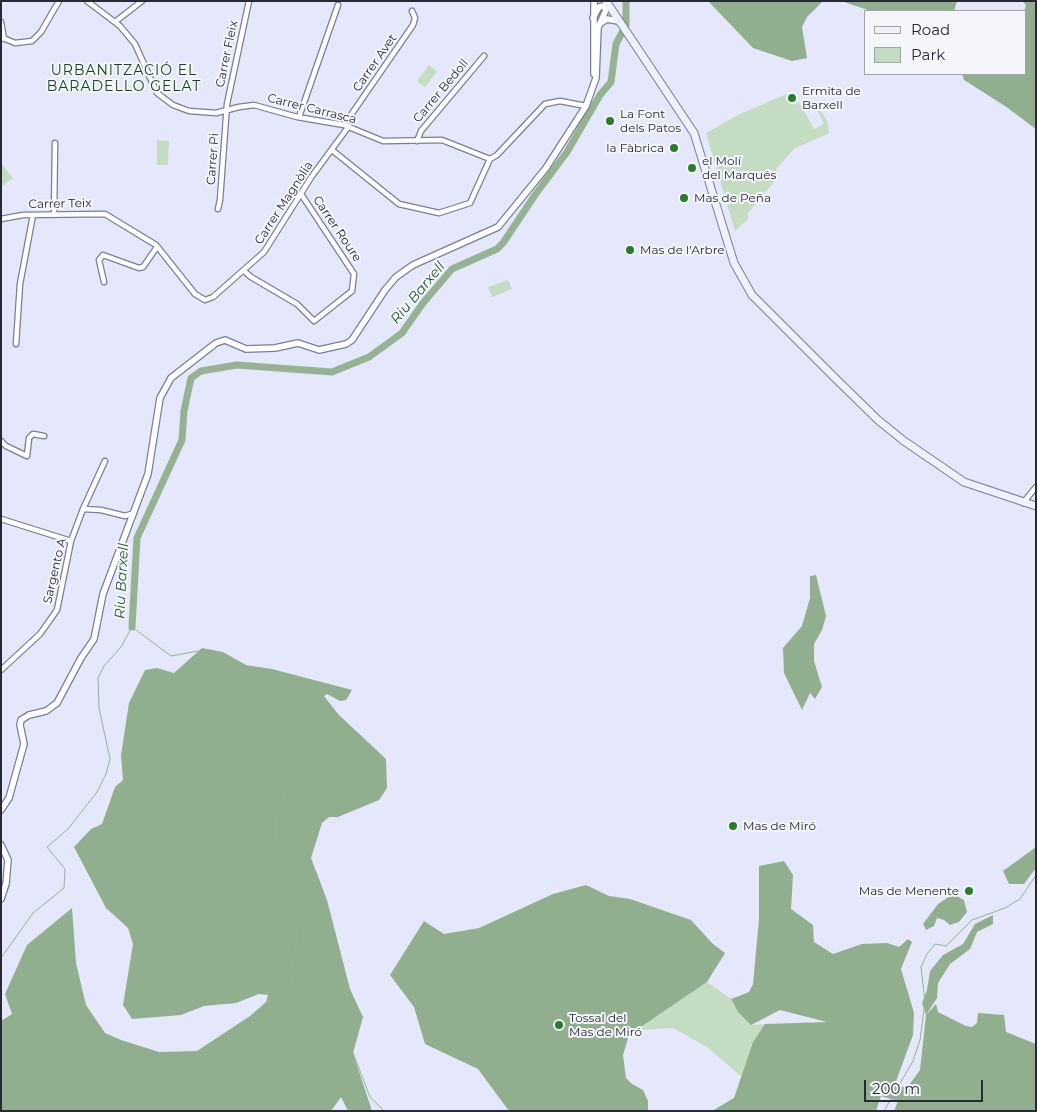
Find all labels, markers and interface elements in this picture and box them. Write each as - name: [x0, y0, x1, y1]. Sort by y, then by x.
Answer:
- legend: [864, 10, 1027, 75]
- street label: Carrer Fleix: [213, 19, 241, 89]
- text: Road: [911, 20, 950, 39]
- street label: Carrer Avet: [350, 32, 400, 94]
- text: Park: [911, 45, 945, 64]
- street label: Carrer Bedoll: [410, 56, 472, 126]
- district label: URBANITZACIÓ EL BARADELLO GELAT: [45, 63, 203, 95]
- place label: Ermita de Barxell: [802, 84, 861, 112]
- street label: Carrer Carrasca: [266, 91, 358, 127]
- marker: Ermita de Barxell: [786, 92, 798, 104]
- place label: La Font dels Patos: [620, 107, 681, 135]
- marker: La Font dels Patos: [604, 115, 616, 127]
- street label: Carrer Pi: [204, 133, 222, 185]
- place label: la Fàbrica: [606, 141, 664, 155]
- marker: la Fàbrica: [668, 142, 680, 154]
- place label: el Molí del Marqués: [702, 154, 776, 182]
- street label: Carrer Magnòlia: [252, 159, 316, 247]
- marker: el Molí del Marqués: [686, 162, 698, 174]
- place label: Mas de Peña: [694, 191, 771, 205]
- marker: Mas de Peña: [678, 192, 690, 204]
- street label: Carrer Roure: [310, 193, 364, 265]
- street label: Carrer Teix: [28, 196, 92, 212]
- place label: Mas de l'Arbre: [640, 243, 725, 257]
- marker: Mas de l'Arbre: [624, 244, 636, 256]
- water label: Riu Barxell: [387, 259, 449, 327]
- street label: Sargento A: [40, 537, 70, 605]
- water label: Riu Barxell: [112, 543, 132, 619]
- place label: Mas de Miró: [743, 819, 816, 833]
- marker: Mas de Miró: [727, 820, 739, 832]
- place label: Mas de Menente: [859, 884, 959, 898]
- marker: Mas de Menente: [963, 885, 975, 897]
- place label: Tossal del Mas de Miró: [569, 1011, 642, 1039]
- marker: Tossal del Mas de Miró: [553, 1019, 565, 1031]
- scale bar: [867, 1070, 986, 1102]
- text: 200 m: [872, 1079, 920, 1098]

